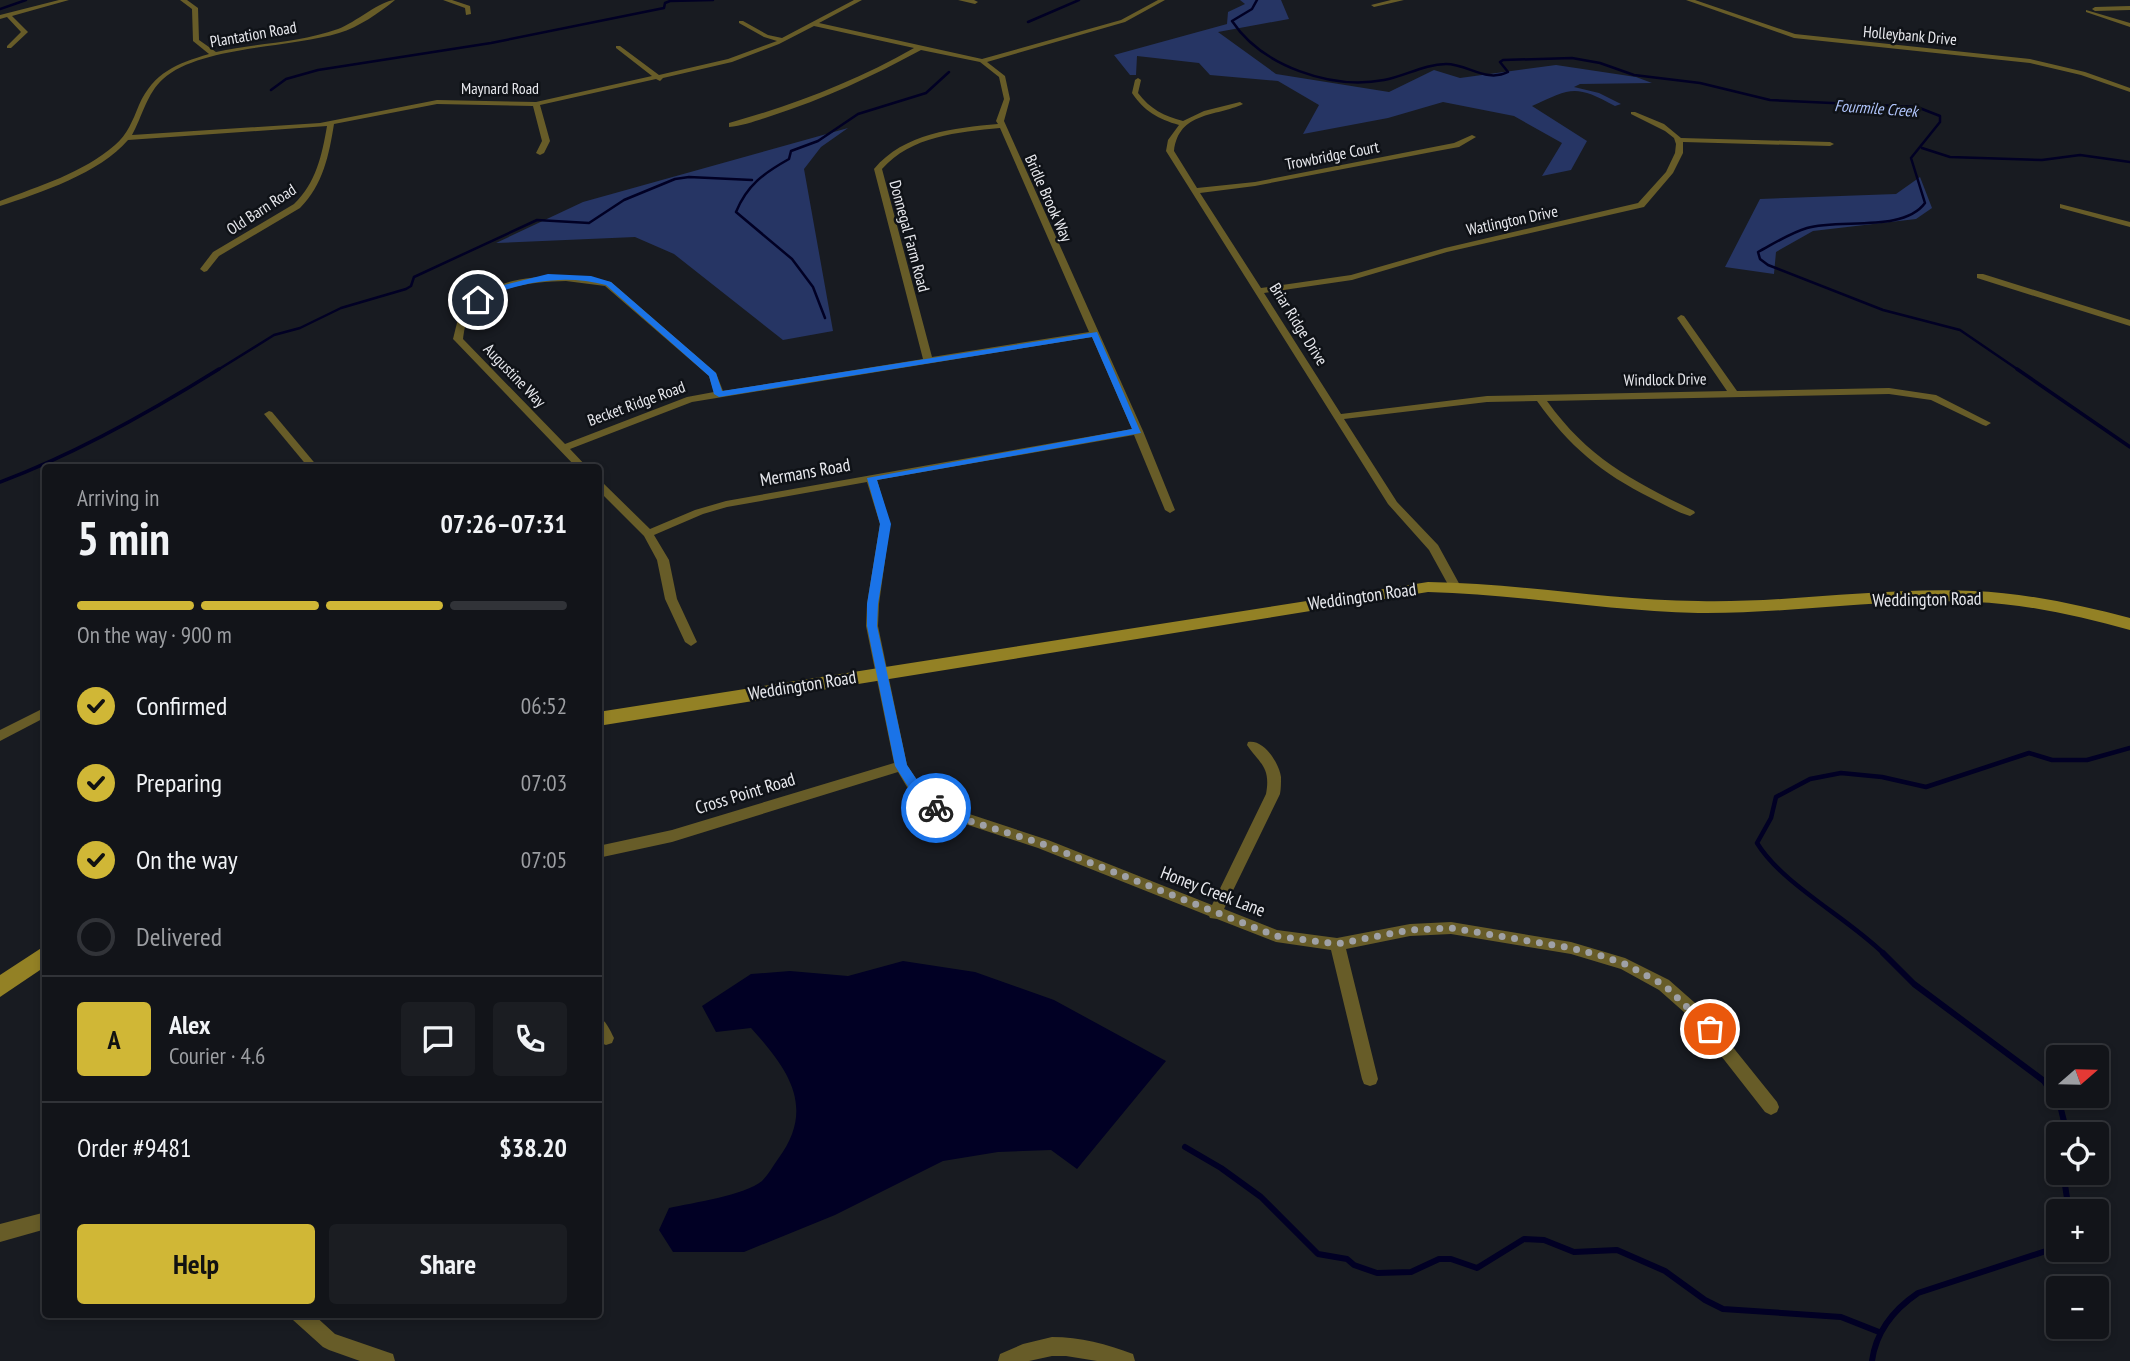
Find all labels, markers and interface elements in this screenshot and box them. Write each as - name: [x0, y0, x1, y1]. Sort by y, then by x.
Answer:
- street label: Plantation Road: [208, 17, 298, 51]
- street label: Holleybank Drive: [1862, 21, 1958, 49]
- street label: Maynard Road: [461, 78, 539, 98]
- water label: Fourmile Creek: [1834, 95, 1920, 121]
- street label: Trowbridge Court: [1283, 136, 1381, 174]
- street label: Bridle Brook Way: [1021, 151, 1077, 245]
- street label: Donnegal Farm Road: [885, 178, 935, 294]
- street label: Old Barn Road: [222, 179, 300, 239]
- street label: Watlington Drive: [1465, 201, 1559, 239]
- pin: [448, 270, 508, 330]
- street label: Briar Ridge Drive: [1266, 279, 1332, 369]
- icon: home: [459, 281, 497, 319]
- street label: Augustine Way: [480, 339, 550, 411]
- street label: Windlock Drive: [1623, 368, 1707, 390]
- street label: Becket Ridge Road: [584, 376, 688, 430]
- street label: Mermans Road: [758, 453, 852, 491]
- text: Arriving in: [77, 483, 159, 512]
- text: 07:26–07:31: [440, 507, 567, 540]
- text: 5 min: [77, 508, 170, 568]
- street label: Weddington Road: [1306, 577, 1418, 615]
- street label: Weddington Road: [1872, 587, 1982, 611]
- text: On the way · 900 m: [77, 620, 232, 649]
- street label: Weddington Road: [746, 665, 858, 705]
- icon: check: [77, 687, 115, 725]
- text: Confirmed: [136, 689, 227, 722]
- text: 06:52: [521, 691, 567, 720]
- icon: check: [77, 764, 115, 802]
- text: Preparing: [136, 766, 222, 799]
- street label: Cross Point Road: [692, 767, 798, 819]
- text: 07:03: [521, 768, 567, 797]
- courier: [901, 773, 971, 843]
- icon: bike: [917, 789, 955, 827]
- icon: check: [77, 841, 115, 879]
- text: On the way: [136, 843, 238, 876]
- text: 07:05: [521, 845, 567, 874]
- street label: Honey Creek Lane: [1157, 860, 1269, 922]
- text: Delivered: [136, 920, 222, 953]
- pin: [1680, 999, 1740, 1059]
- button: chat: [401, 1002, 475, 1076]
- button: phone: [493, 1002, 567, 1076]
- text: Alex: [169, 1008, 210, 1041]
- icon: bag: [1691, 1010, 1729, 1048]
- text: A: [107, 1023, 121, 1056]
- text: Courier · 4.6: [169, 1041, 265, 1070]
- north arrow: [2046, 1045, 2109, 1108]
- map controls: [2046, 1045, 2109, 1339]
- button: locate: [2046, 1122, 2109, 1185]
- text: Order #9481: [77, 1131, 192, 1164]
- text: $38.20: [499, 1131, 567, 1164]
- button: +: [2046, 1199, 2109, 1262]
- button: Help: [77, 1224, 315, 1304]
- button: Share: [329, 1224, 567, 1304]
- button: −: [2046, 1276, 2109, 1339]

